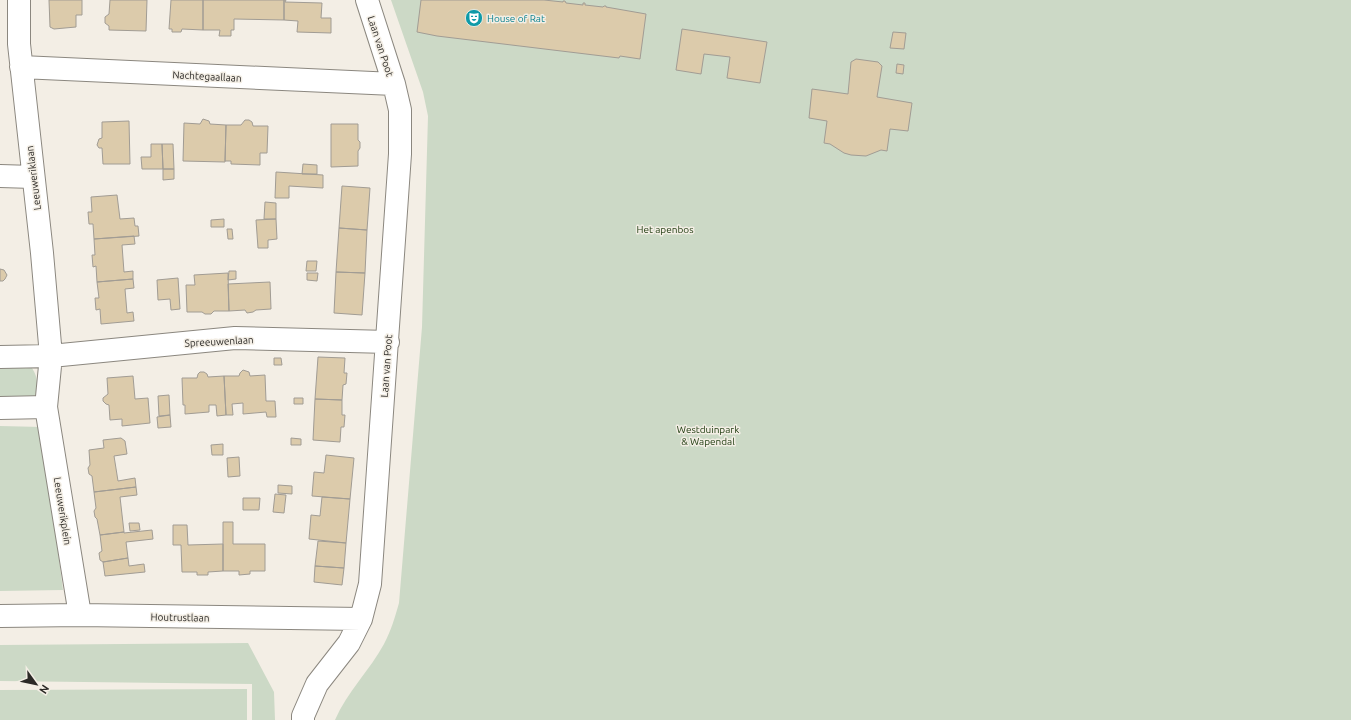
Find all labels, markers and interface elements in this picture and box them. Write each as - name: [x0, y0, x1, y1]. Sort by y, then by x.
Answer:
- theatre icon: House of Rat: [464, 8, 484, 28]
- place label: House of Rat: [487, 13, 545, 24]
- street label: Laan van Poot: [366, 15, 395, 78]
- street label: Nachtegaallaan: [172, 69, 242, 84]
- street label: Leeuweriklaan: [24, 145, 43, 211]
- park label: Het apenbos: [637, 224, 693, 235]
- street label: Spreeuwenlaan: [184, 334, 254, 349]
- street label: Laan van Poot: [379, 334, 394, 398]
- park label: Westduinpark & Wapendal: [677, 424, 739, 447]
- street label: Leeuwerikplein: [52, 476, 73, 546]
- street label: Houtrustlaan: [150, 611, 210, 624]
- north arrow: [16, 664, 56, 704]
- text: N: [37, 683, 52, 696]

